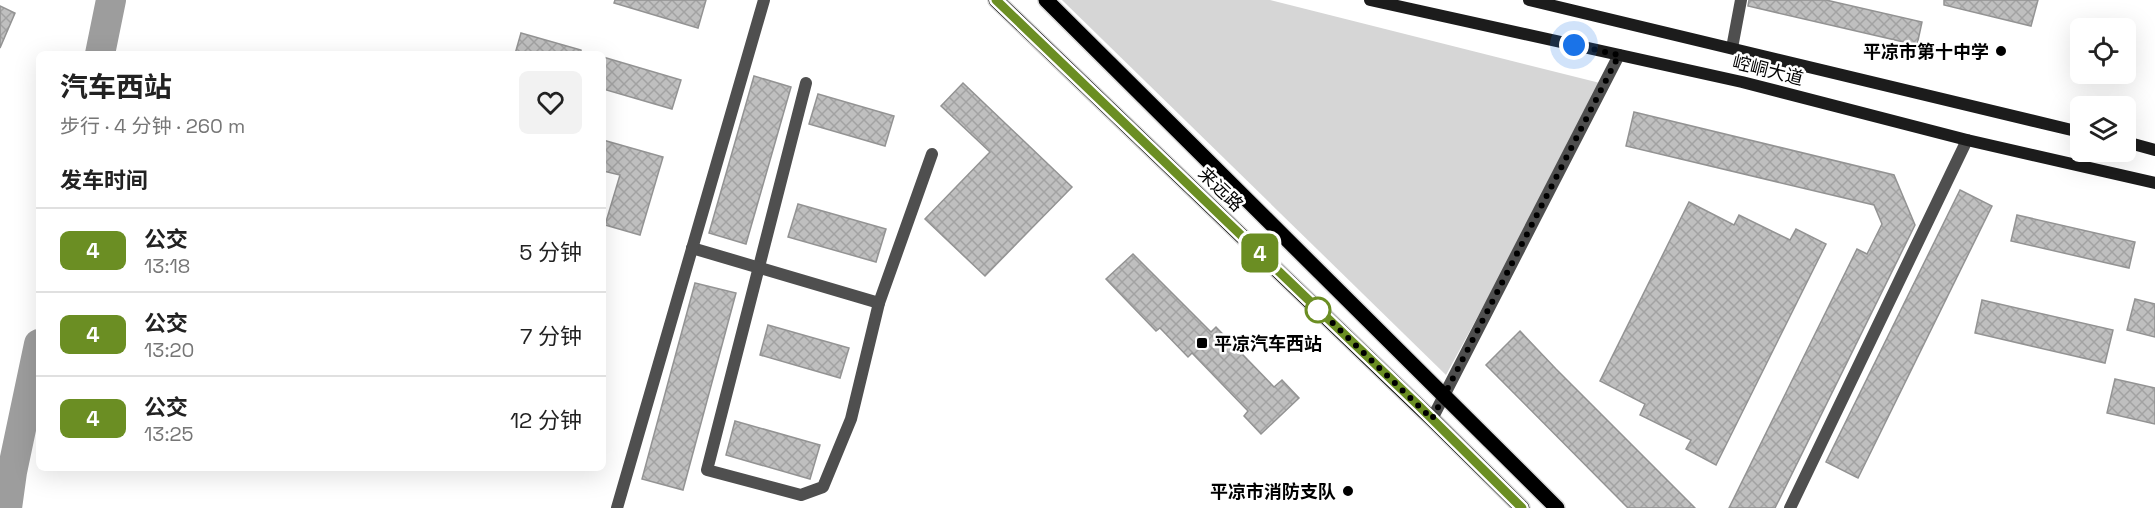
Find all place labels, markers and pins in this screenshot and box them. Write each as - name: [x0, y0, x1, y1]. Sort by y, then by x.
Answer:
- place label: 平凉市第十中学: [1863, 40, 1989, 63]
- marker: 平凉市第十中学: [1994, 44, 2008, 58]
- unlabelled marker: [1305, 297, 1331, 323]
- place label: 平凉汽车西站: [1214, 332, 1322, 355]
- marker: 平凉汽车西站: [1195, 336, 1209, 350]
- place label: 平凉市消防支队: [1210, 480, 1336, 503]
- marker: 平凉市消防支队: [1341, 484, 1355, 498]

